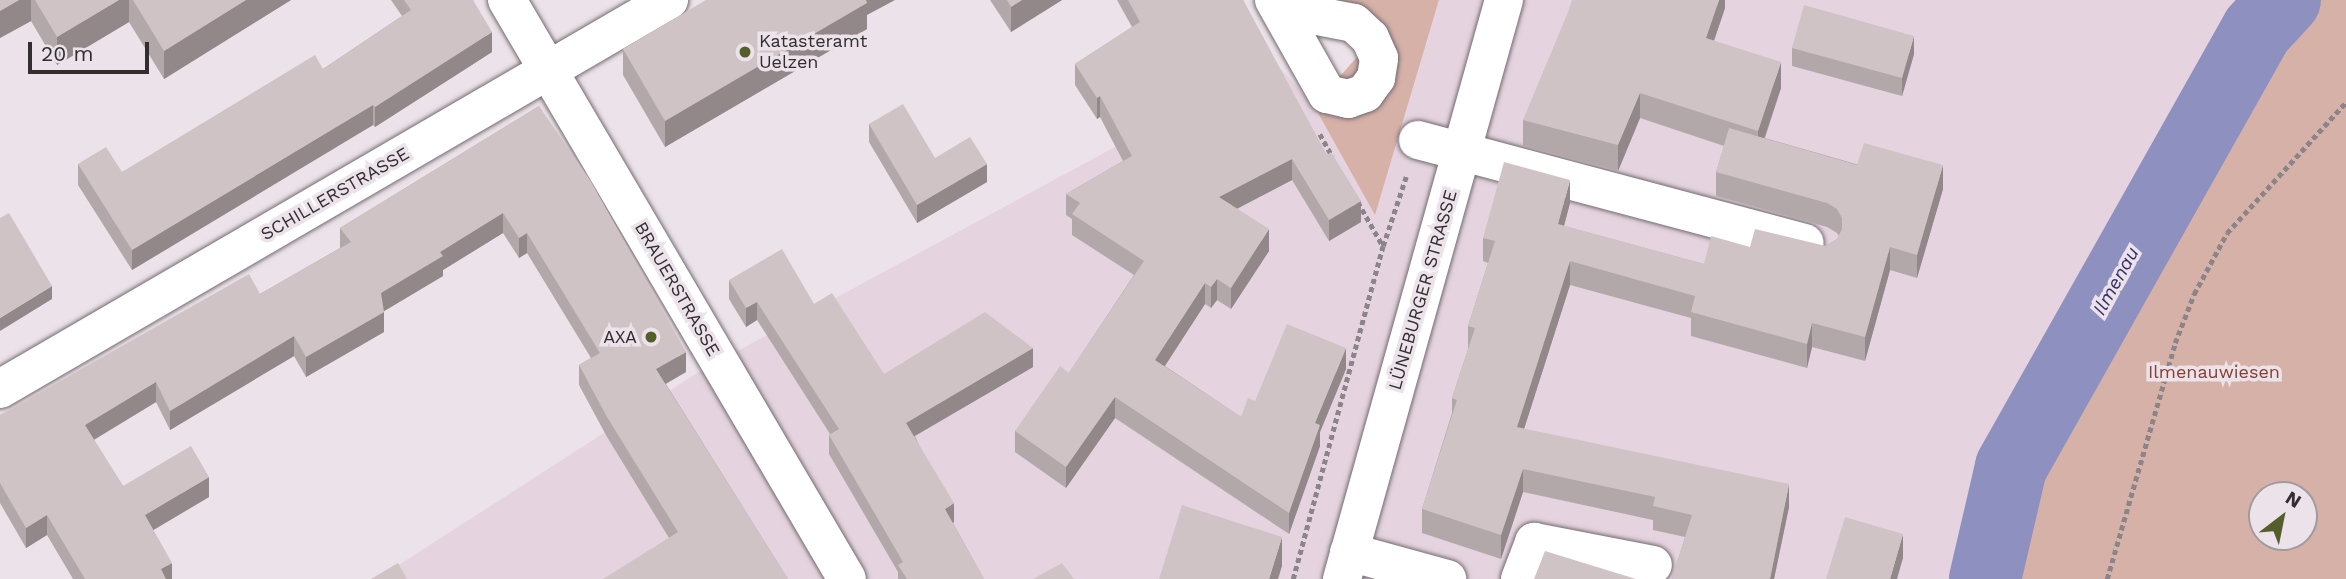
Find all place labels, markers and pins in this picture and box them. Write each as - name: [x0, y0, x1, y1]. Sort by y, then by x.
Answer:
- place label: Katasteramt Uelzen: [759, 31, 867, 74]
- marker: Katasteramt Uelzen: [737, 44, 753, 60]
- place label: AXA: [603, 326, 637, 348]
- marker: AXA: [643, 329, 659, 345]

